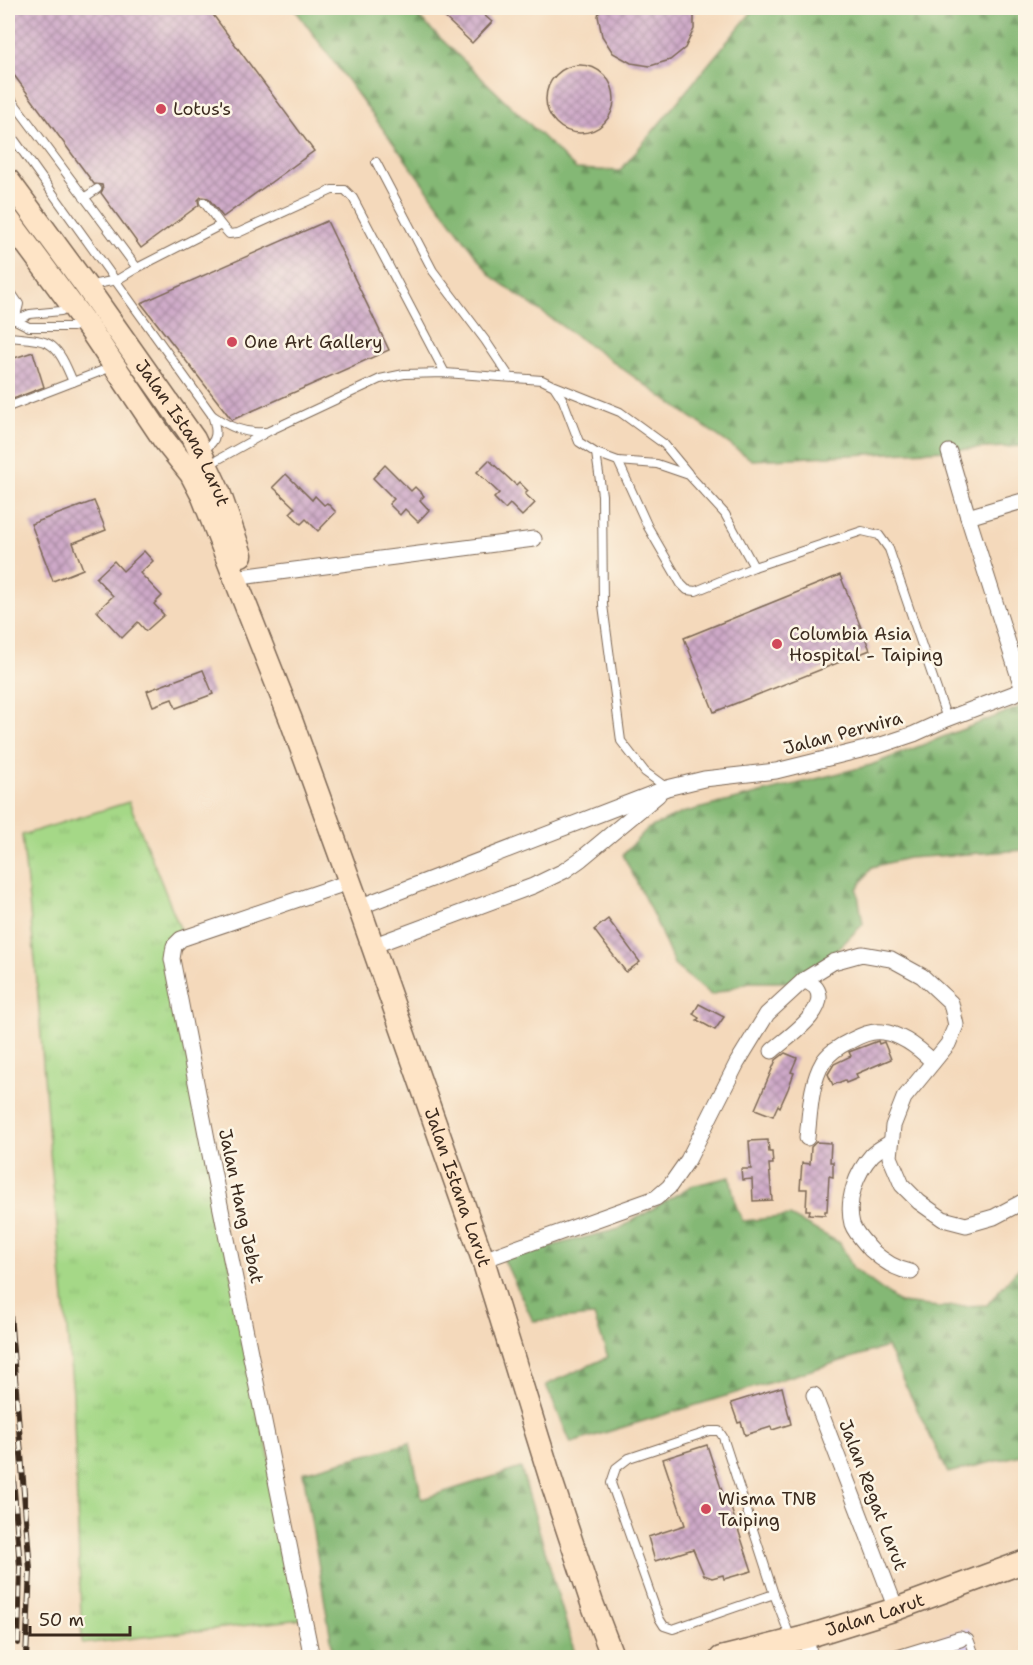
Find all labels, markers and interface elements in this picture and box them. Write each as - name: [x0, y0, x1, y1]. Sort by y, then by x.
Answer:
- place label: Lotus's: [173, 97, 231, 121]
- marker: Lotus's: [154, 102, 168, 116]
- place label: One Art Gallery: [244, 330, 383, 354]
- marker: One Art Gallery: [225, 335, 239, 349]
- street label: Jalan Istana Larut: [130, 355, 235, 509]
- place label: Columbia Asia Hospital - Taiping: [789, 622, 943, 667]
- marker: Columbia Asia Hospital - Taiping: [770, 637, 784, 651]
- street label: Jalan Perwira: [781, 706, 905, 760]
- street label: Jalan Istana Larut: [418, 1105, 497, 1270]
- street label: Jalan Hang Jebat: [213, 1126, 269, 1286]
- street label: Jalan Regat Larut: [833, 1416, 913, 1574]
- place label: Wisma TNB Taiping: [718, 1487, 816, 1532]
- marker: Wisma TNB Taiping: [699, 1502, 713, 1516]
- street label: Jalan Larut: [823, 1588, 928, 1642]
- scale bar: [30, 1599, 130, 1637]
- text: 50 m: [39, 1608, 84, 1632]

